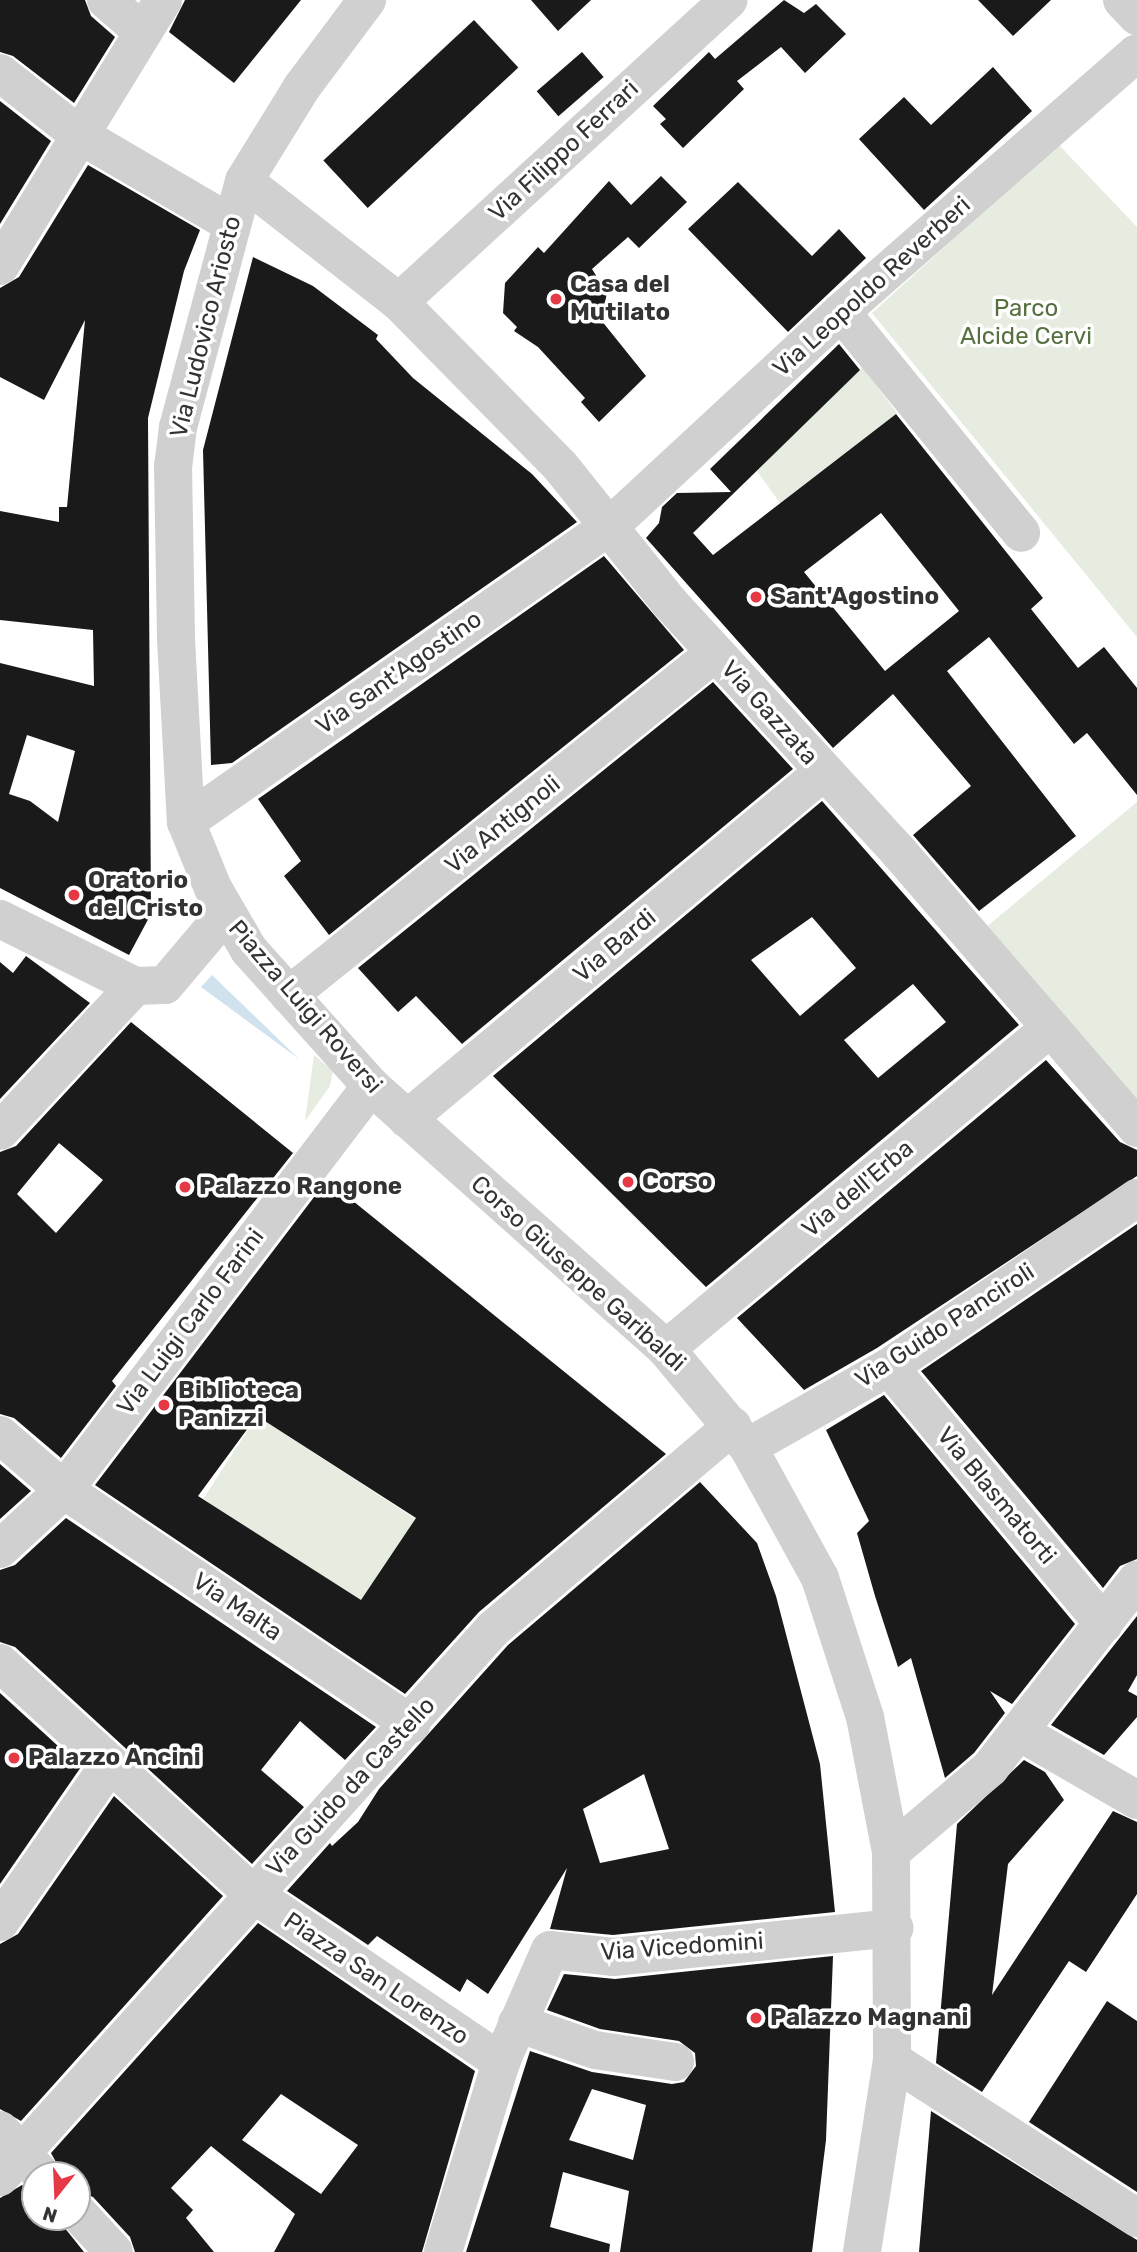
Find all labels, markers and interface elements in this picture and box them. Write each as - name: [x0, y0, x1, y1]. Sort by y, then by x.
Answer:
- street label: Via Filippo Ferrari: [483, 74, 645, 228]
- street label: Via Leopoldo Reverberi: [767, 191, 977, 383]
- street label: Via Ludovico Ariosto: [164, 213, 248, 441]
- place label: Casa del Mutilato: [570, 271, 670, 327]
- marker: Casa del Mutilato: [548, 291, 564, 307]
- park label: Parco Alcide Cervi: [960, 295, 1092, 351]
- place label: Sant'Agostino: [770, 583, 939, 611]
- marker: Sant'Agostino: [748, 589, 764, 605]
- street label: Via Sant'Agostino: [311, 605, 487, 741]
- street label: Via Gazzata: [715, 655, 823, 771]
- street label: Via Antignoli: [439, 770, 567, 880]
- place label: Oratorio del Cristo: [88, 867, 203, 923]
- marker: Oratorio del Cristo: [66, 887, 82, 903]
- street label: Via Bardi: [568, 903, 662, 989]
- street label: Piazza Luigi Roversi: [222, 915, 388, 1099]
- street label: Via dell'Erba: [797, 1134, 919, 1244]
- place label: Corso: [642, 1168, 712, 1196]
- street label: Corso Giuseppe Garibaldi: [465, 1170, 691, 1378]
- place label: Palazzo Rangone: [199, 1173, 402, 1201]
- marker: Corso: [620, 1174, 636, 1190]
- marker: Palazzo Rangone: [177, 1179, 193, 1195]
- street label: Via Luigi Carlo Farini: [112, 1223, 270, 1421]
- street label: Via Guido Panciroli: [850, 1257, 1040, 1395]
- place label: Biblioteca Panizzi: [178, 1377, 299, 1433]
- marker: Biblioteca Panizzi: [156, 1397, 172, 1413]
- street label: Via Blasmatorti: [930, 1422, 1062, 1570]
- street label: Via Malta: [187, 1567, 287, 1647]
- street label: Via Guido da Castello: [261, 1692, 441, 1882]
- place label: Palazzo Ancini: [28, 1744, 201, 1772]
- marker: Palazzo Ancini: [6, 1750, 22, 1766]
- street label: Piazza San Lorenzo: [278, 1907, 474, 2051]
- street label: Via Vicedomini: [599, 1927, 765, 1967]
- place label: Palazzo Magnani: [770, 2004, 968, 2032]
- marker: Palazzo Magnani: [748, 2010, 764, 2026]
- north arrow: [21, 2161, 91, 2231]
- text: N: [40, 2201, 60, 2228]

